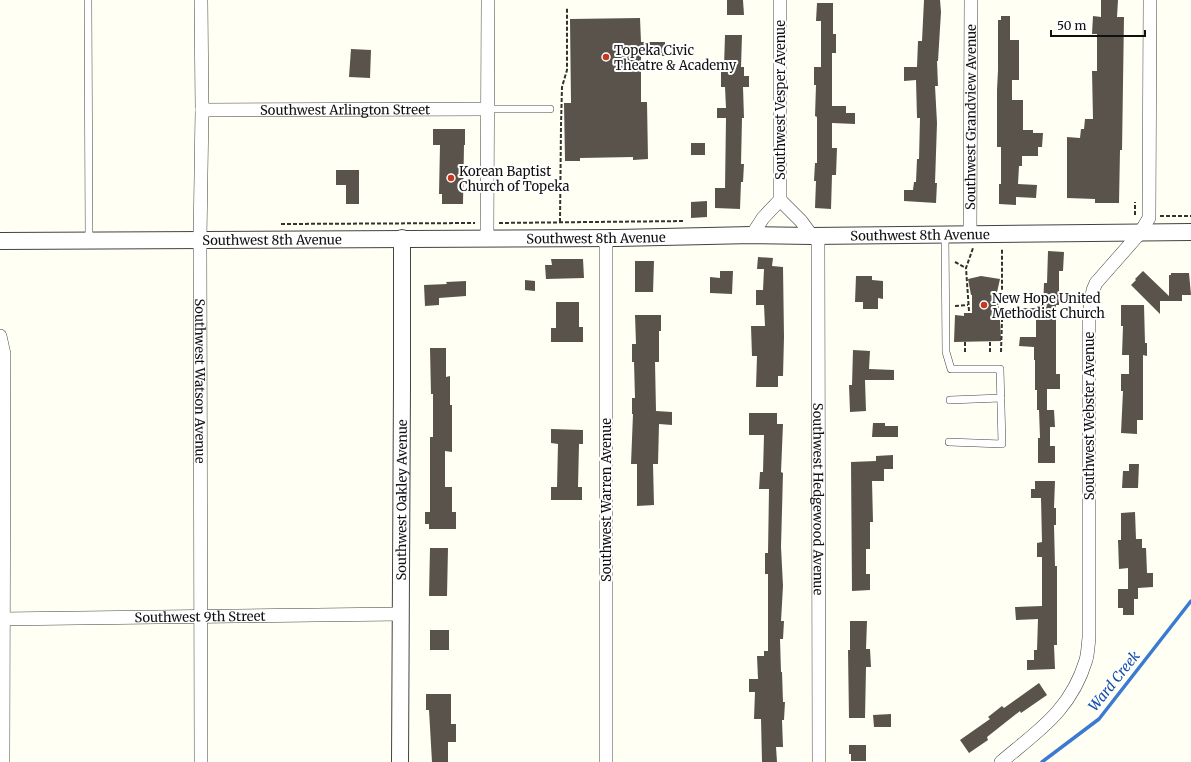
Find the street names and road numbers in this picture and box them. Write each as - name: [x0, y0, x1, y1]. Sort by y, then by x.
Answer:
- street label: Southwest Vesper Avenue: [772, 20, 789, 180]
- street label: Southwest Grandview Avenue: [962, 24, 980, 210]
- street label: Southwest Arlington Street: [260, 101, 430, 119]
- street label: Southwest 8th Avenue: [850, 226, 990, 245]
- street label: Southwest 8th Avenue: [526, 229, 666, 247]
- street label: Southwest 8th Avenue: [202, 231, 342, 249]
- street label: Southwest Watson Avenue: [191, 298, 208, 464]
- street label: Southwest Webster Avenue: [1081, 331, 1098, 500]
- street label: Southwest Hedgewood Avenue: [809, 403, 827, 595]
- street label: Southwest Warren Avenue: [598, 418, 615, 582]
- street label: Southwest Oakley Avenue: [393, 419, 411, 581]
- street label: Southwest 9th Street: [134, 608, 266, 626]

